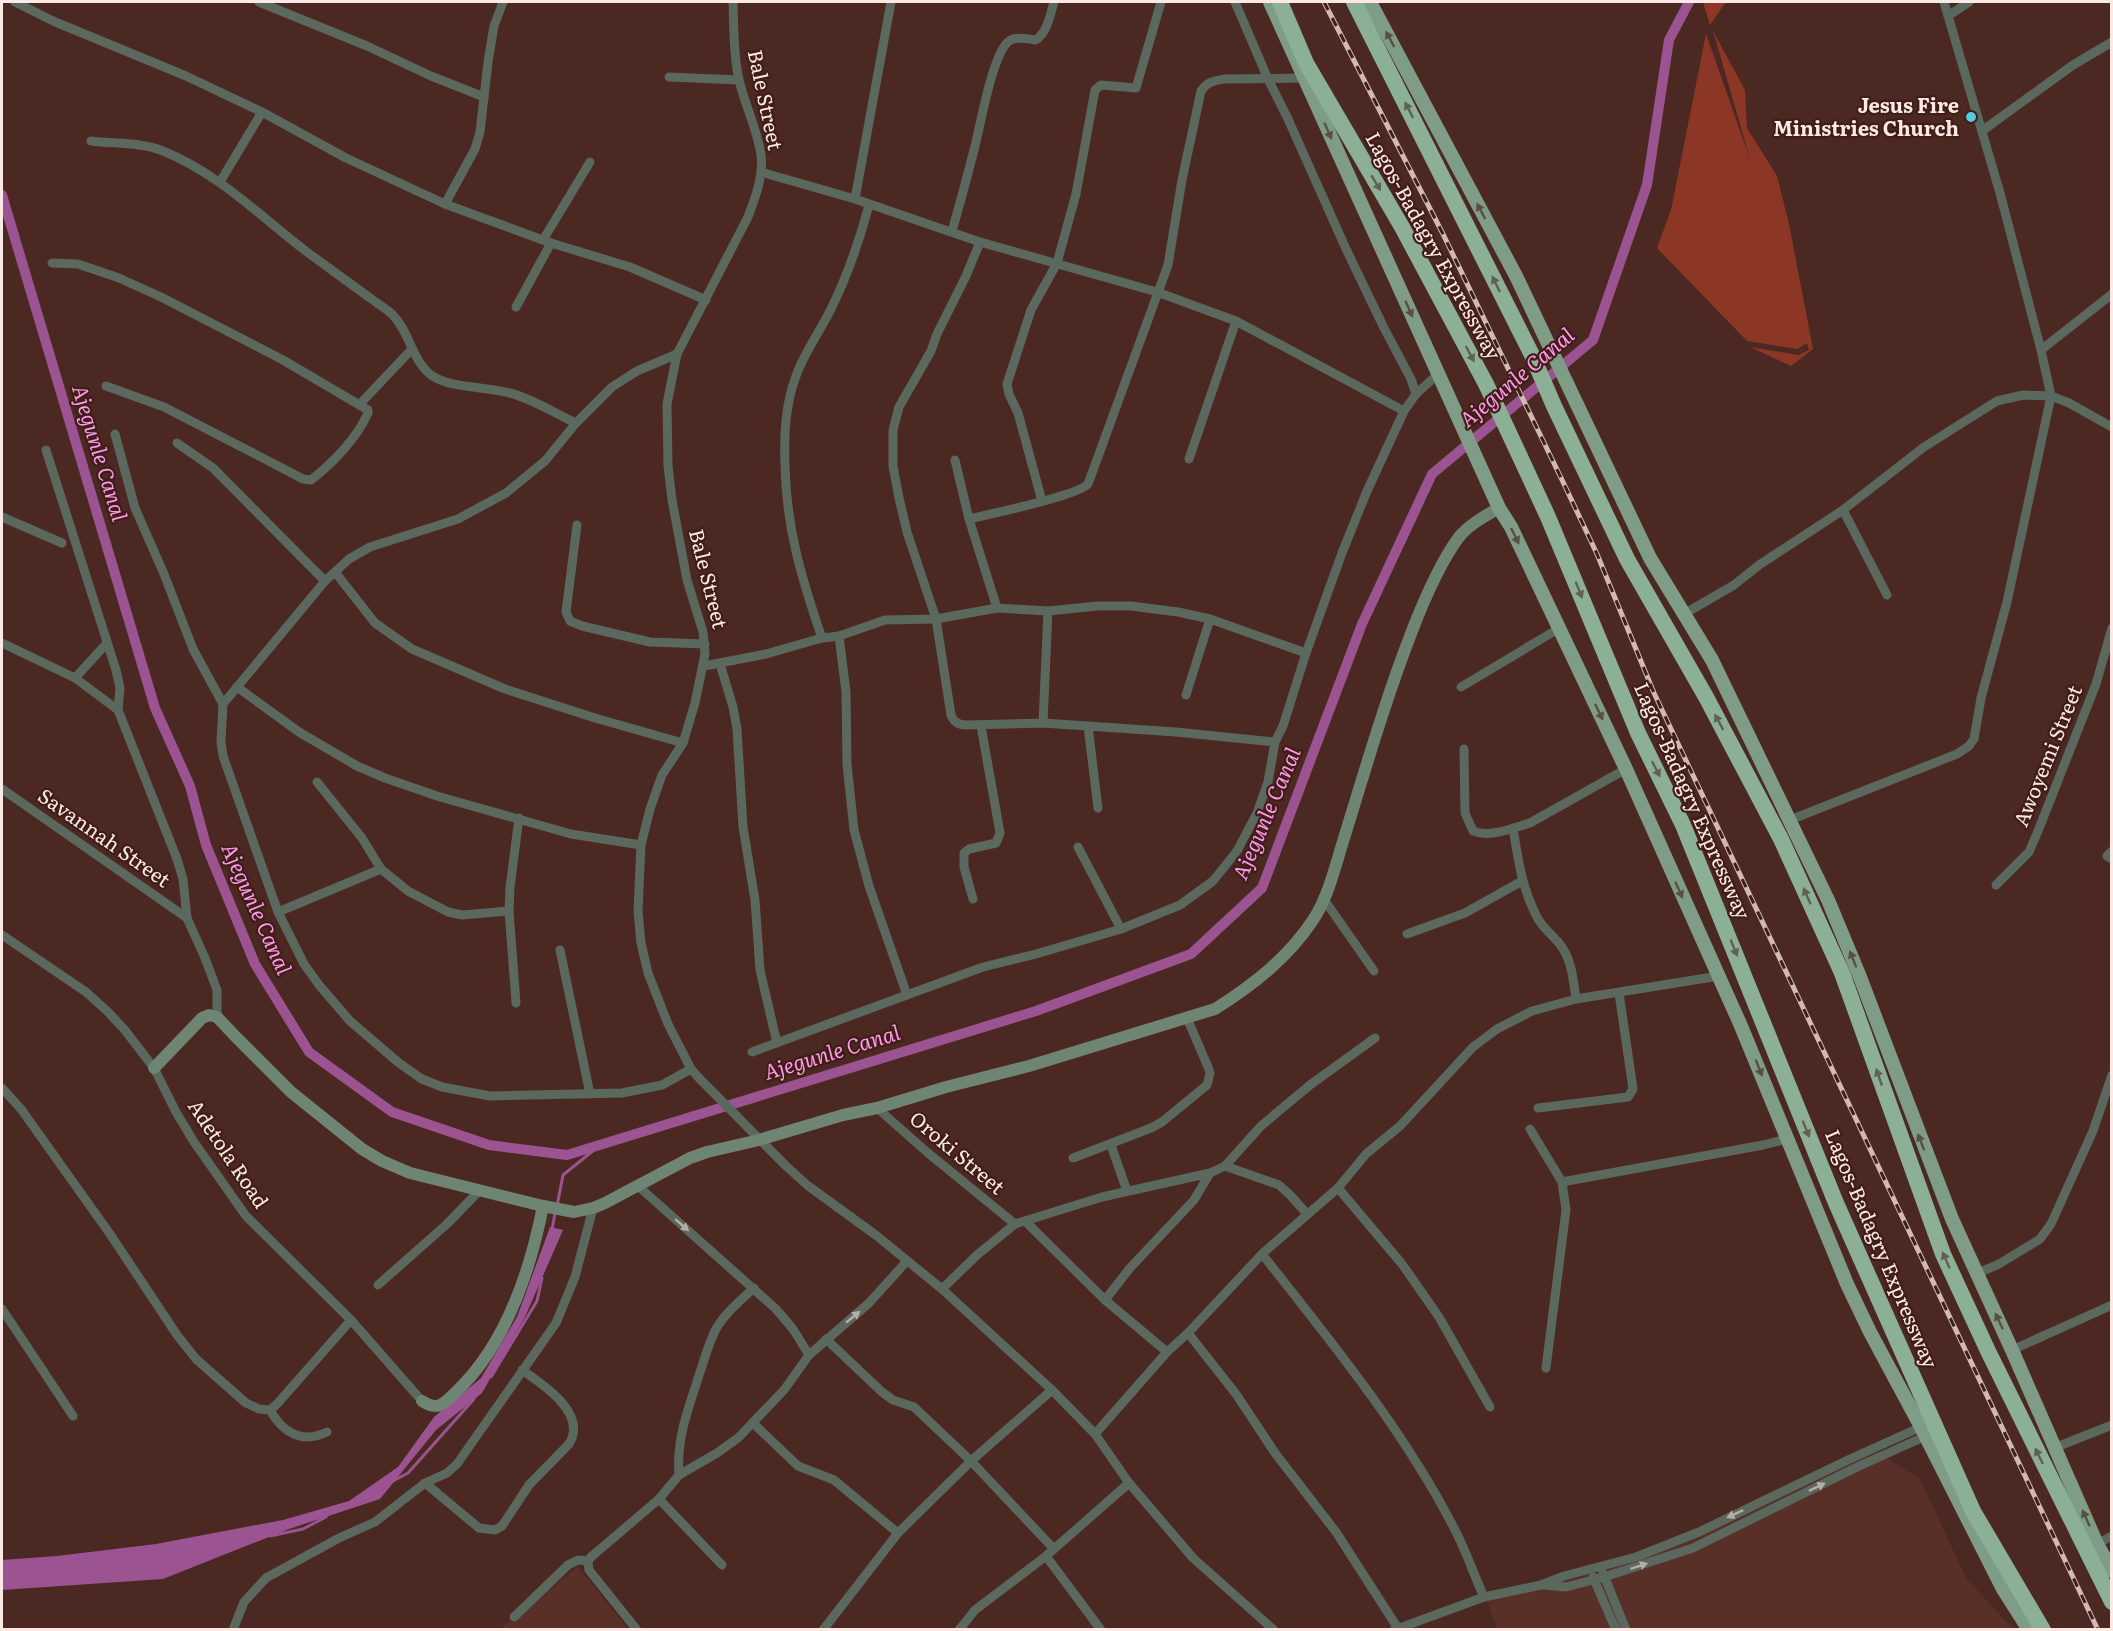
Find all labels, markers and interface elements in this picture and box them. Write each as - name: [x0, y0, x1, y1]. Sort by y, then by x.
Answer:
- one-way arrow: [1385, 30, 1395, 47]
- street label: Bale Street: [742, 47, 792, 153]
- place label: Jesus Fire Ministries Church: [1773, 89, 1959, 142]
- one-way arrow: [1404, 101, 1414, 118]
- marker: Jesus Fire Ministries Church: [1964, 110, 1978, 124]
- one-way arrow: [1324, 123, 1333, 140]
- street label: Lagos-Badagry Expressway: [1359, 126, 1510, 365]
- one-way arrow: [1370, 175, 1381, 191]
- one-way arrow: [1476, 203, 1486, 220]
- one-way arrow: [1492, 276, 1501, 293]
- one-way arrow: [1404, 300, 1414, 318]
- water label: Ajegunle Canal: [1451, 319, 1580, 433]
- one-way arrow: [1465, 345, 1475, 362]
- water label: Ajegunle Canal: [66, 380, 137, 525]
- street label: Bale Street: [683, 525, 737, 632]
- one-way arrow: [1511, 527, 1520, 544]
- one-way arrow: [1574, 582, 1584, 600]
- street label: Lagos-Badagry Expressway: [1628, 677, 1760, 924]
- street label: Awoyemi Street: [2004, 680, 2088, 830]
- one-way arrow: [1593, 703, 1603, 721]
- one-way arrow: [1714, 713, 1724, 730]
- water label: Ajegunle Canal: [1223, 742, 1307, 884]
- one-way arrow: [1651, 761, 1661, 778]
- street label: Savannah Street: [33, 780, 177, 893]
- water label: Ajegunle Canal: [215, 837, 301, 979]
- one-way arrow: [1674, 881, 1684, 899]
- one-way arrow: [1802, 886, 1812, 904]
- one-way arrow: [1730, 939, 1739, 957]
- one-way arrow: [1848, 950, 1858, 968]
- water label: Ajegunle Canal: [759, 1015, 904, 1086]
- one-way arrow: [1754, 1059, 1764, 1077]
- one-way arrow: [1873, 1068, 1883, 1086]
- street label: Adetola Road: [182, 1092, 277, 1214]
- street label: Oroki Street: [904, 1103, 1012, 1200]
- one-way arrow: [1802, 1120, 1812, 1138]
- street label: Lagos-Badagry Expressway: [1819, 1124, 1947, 1373]
- one-way arrow: [1916, 1133, 1925, 1151]
- one-way arrow: [674, 1218, 689, 1231]
- one-way arrow: [1941, 1250, 1951, 1268]
- one-way arrow: [845, 1310, 861, 1323]
- one-way arrow: [1994, 1312, 2003, 1329]
- one-way arrow: [2035, 1447, 2044, 1464]
- one-way arrow: [1808, 1482, 1825, 1492]
- one-way arrow: [1725, 1509, 1743, 1519]
- one-way arrow: [2081, 1509, 2091, 1527]
- one-way arrow: [1630, 1561, 1648, 1571]

